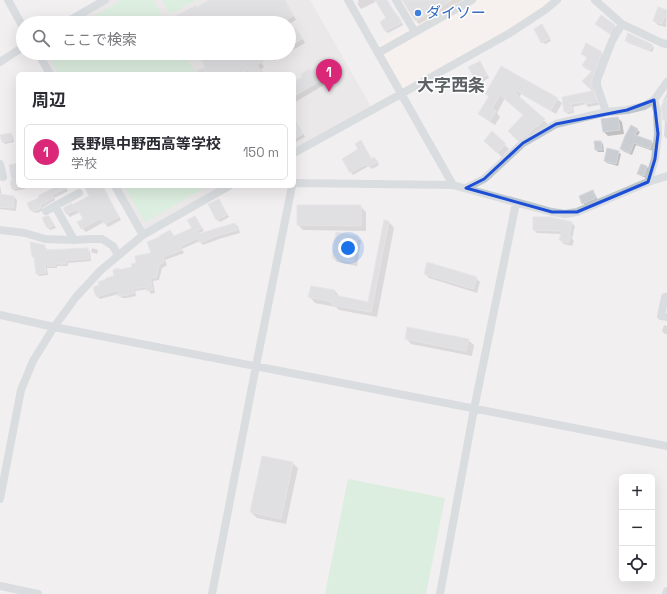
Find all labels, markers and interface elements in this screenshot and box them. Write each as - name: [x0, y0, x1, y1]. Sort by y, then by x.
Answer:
- place label: ダイソー: [426, 3, 486, 22]
- marker: ダイソー: [413, 8, 423, 18]
- search box: [16, 16, 296, 60]
- icon: search: [30, 27, 52, 49]
- text: ここで検索: [62, 30, 137, 49]
- pin: 1: [316, 59, 342, 92]
- district label: 大字西条: [417, 74, 485, 96]
- text: 周辺: [32, 89, 66, 111]
- text: 長野県中野西高等学校: [71, 134, 221, 153]
- text: 1: [43, 144, 49, 161]
- text: 150 m: [243, 144, 279, 161]
- text: 学校: [71, 155, 97, 172]
- your location: [338, 238, 358, 258]
- map controls: [619, 474, 655, 582]
- button: +: [619, 474, 655, 510]
- button: −: [619, 510, 655, 546]
- button: locate: [619, 546, 655, 582]

